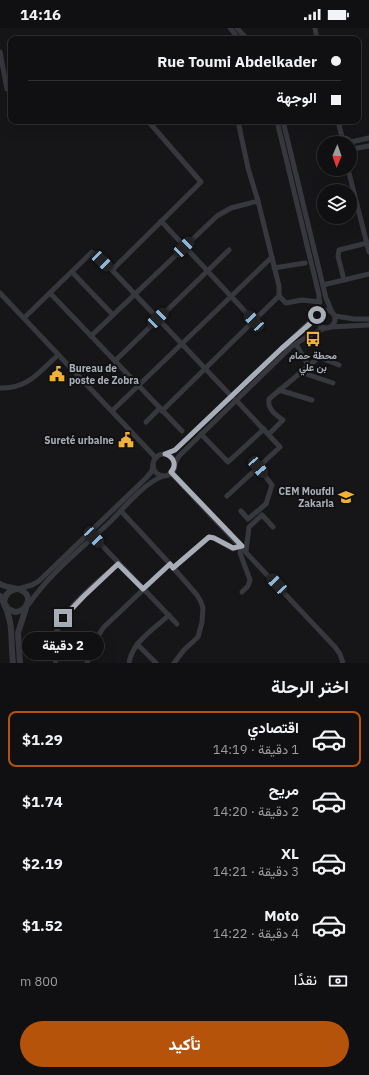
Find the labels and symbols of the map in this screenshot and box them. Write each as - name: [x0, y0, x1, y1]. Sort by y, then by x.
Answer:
- north arrow: [317, 136, 357, 176]
- car: [171, 234, 197, 260]
- car: [89, 248, 115, 274]
- car: [145, 305, 171, 331]
- route start: [308, 306, 326, 324]
- car: [241, 308, 267, 334]
- bus stop icon: محطة حمام بن علي: [304, 330, 322, 348]
- place label: محطة حمام بن علي: [289, 349, 338, 376]
- place label: Bureau de poste de Zobra: [69, 362, 139, 387]
- public building icon: Bureau de poste de Zobra: [48, 365, 66, 383]
- public building icon: Sureté urbaine: [117, 431, 135, 449]
- place label: Sureté urbaine: [44, 434, 114, 447]
- car: [246, 454, 270, 480]
- place label: CEM Moufdi Zakaria: [279, 485, 334, 510]
- school or university icon: CEM Moufdi Zakaria: [337, 488, 355, 506]
- car: [81, 524, 107, 550]
- car: [264, 571, 290, 597]
- route end: [54, 609, 72, 627]
- callout: 2 دقيقة: [22, 632, 104, 660]

